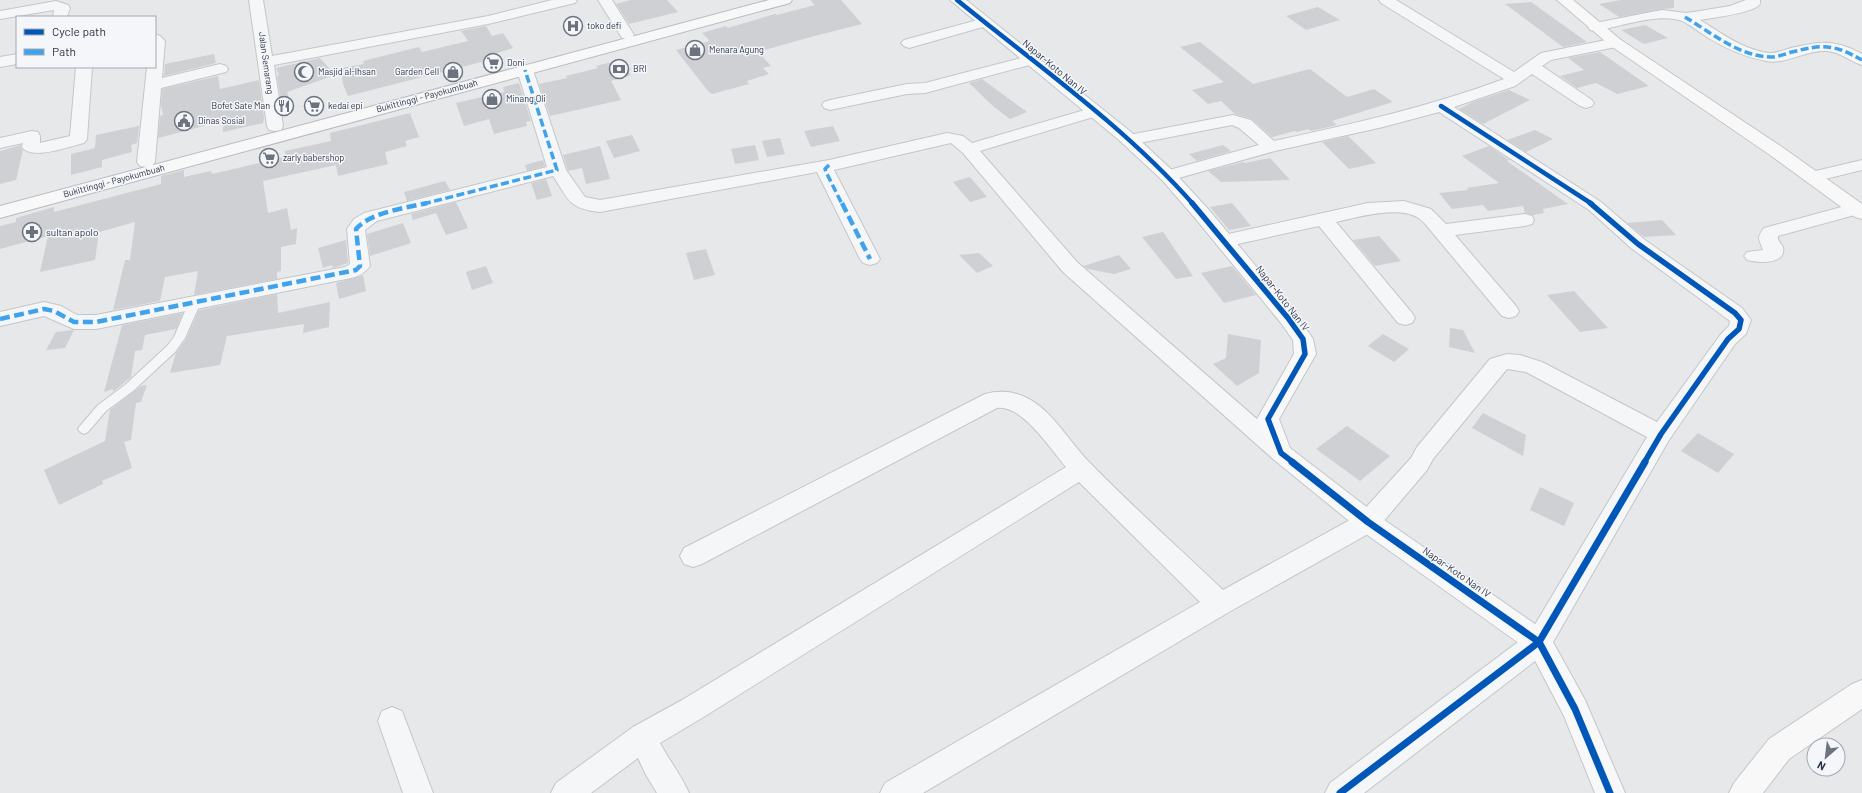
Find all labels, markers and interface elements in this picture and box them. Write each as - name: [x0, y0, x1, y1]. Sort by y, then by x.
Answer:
- hospital icon: toko defi: [562, 15, 584, 37]
- legend: [16, 16, 156, 68]
- place label: toko defi: [587, 20, 621, 31]
- text: Cycle path: [52, 24, 106, 38]
- street label: Jalan Semarang: [257, 31, 276, 95]
- street label: Napar-Koto Nan IV: [1020, 37, 1090, 97]
- shop icon: Menara Agung: [684, 39, 706, 61]
- text: Path: [52, 44, 76, 58]
- place label: Menara Agung: [709, 44, 764, 55]
- supermarket icon: Doni: [482, 52, 504, 74]
- place label: Doni: [507, 57, 525, 68]
- bank icon: BRI: [608, 58, 630, 80]
- mosque icon: Masjid al-Ihsan: [293, 61, 315, 83]
- shop icon: Garden Cell: [442, 61, 464, 83]
- place label: BRI: [633, 63, 646, 74]
- place label: Masjid al-Ihsan: [318, 66, 376, 77]
- place label: Garden Cell: [395, 66, 439, 77]
- street label: Bukittinggi - Payokumbuah: [375, 77, 479, 114]
- shop icon: Minang Oli: [481, 88, 503, 110]
- place label: Minang Oli: [506, 93, 546, 104]
- restaurant icon: Bofet Sate Man: [273, 95, 295, 117]
- supermarket icon: kedai epi: [303, 95, 325, 117]
- place label: Bofet Sate Man: [211, 100, 270, 111]
- place label: kedai epi: [328, 100, 363, 111]
- public building icon: Dinas Sosial: [173, 110, 195, 132]
- place label: Dinas Sosial: [198, 115, 245, 126]
- supermarket icon: zarly babershop: [258, 147, 280, 169]
- place label: zarly babershop: [283, 152, 344, 163]
- street label: Bukittinggi - Payokumbuah: [62, 162, 166, 199]
- pharmacy icon: sultan apolo: [21, 221, 43, 243]
- place label: sultan apolo: [46, 226, 98, 238]
- street label: Napar-Koto Nan IV: [1254, 263, 1312, 333]
- street label: Napar-Koto Nan IV: [1421, 544, 1493, 600]
- north arrow: [1806, 737, 1846, 777]
- text: N: [1815, 759, 1827, 774]

